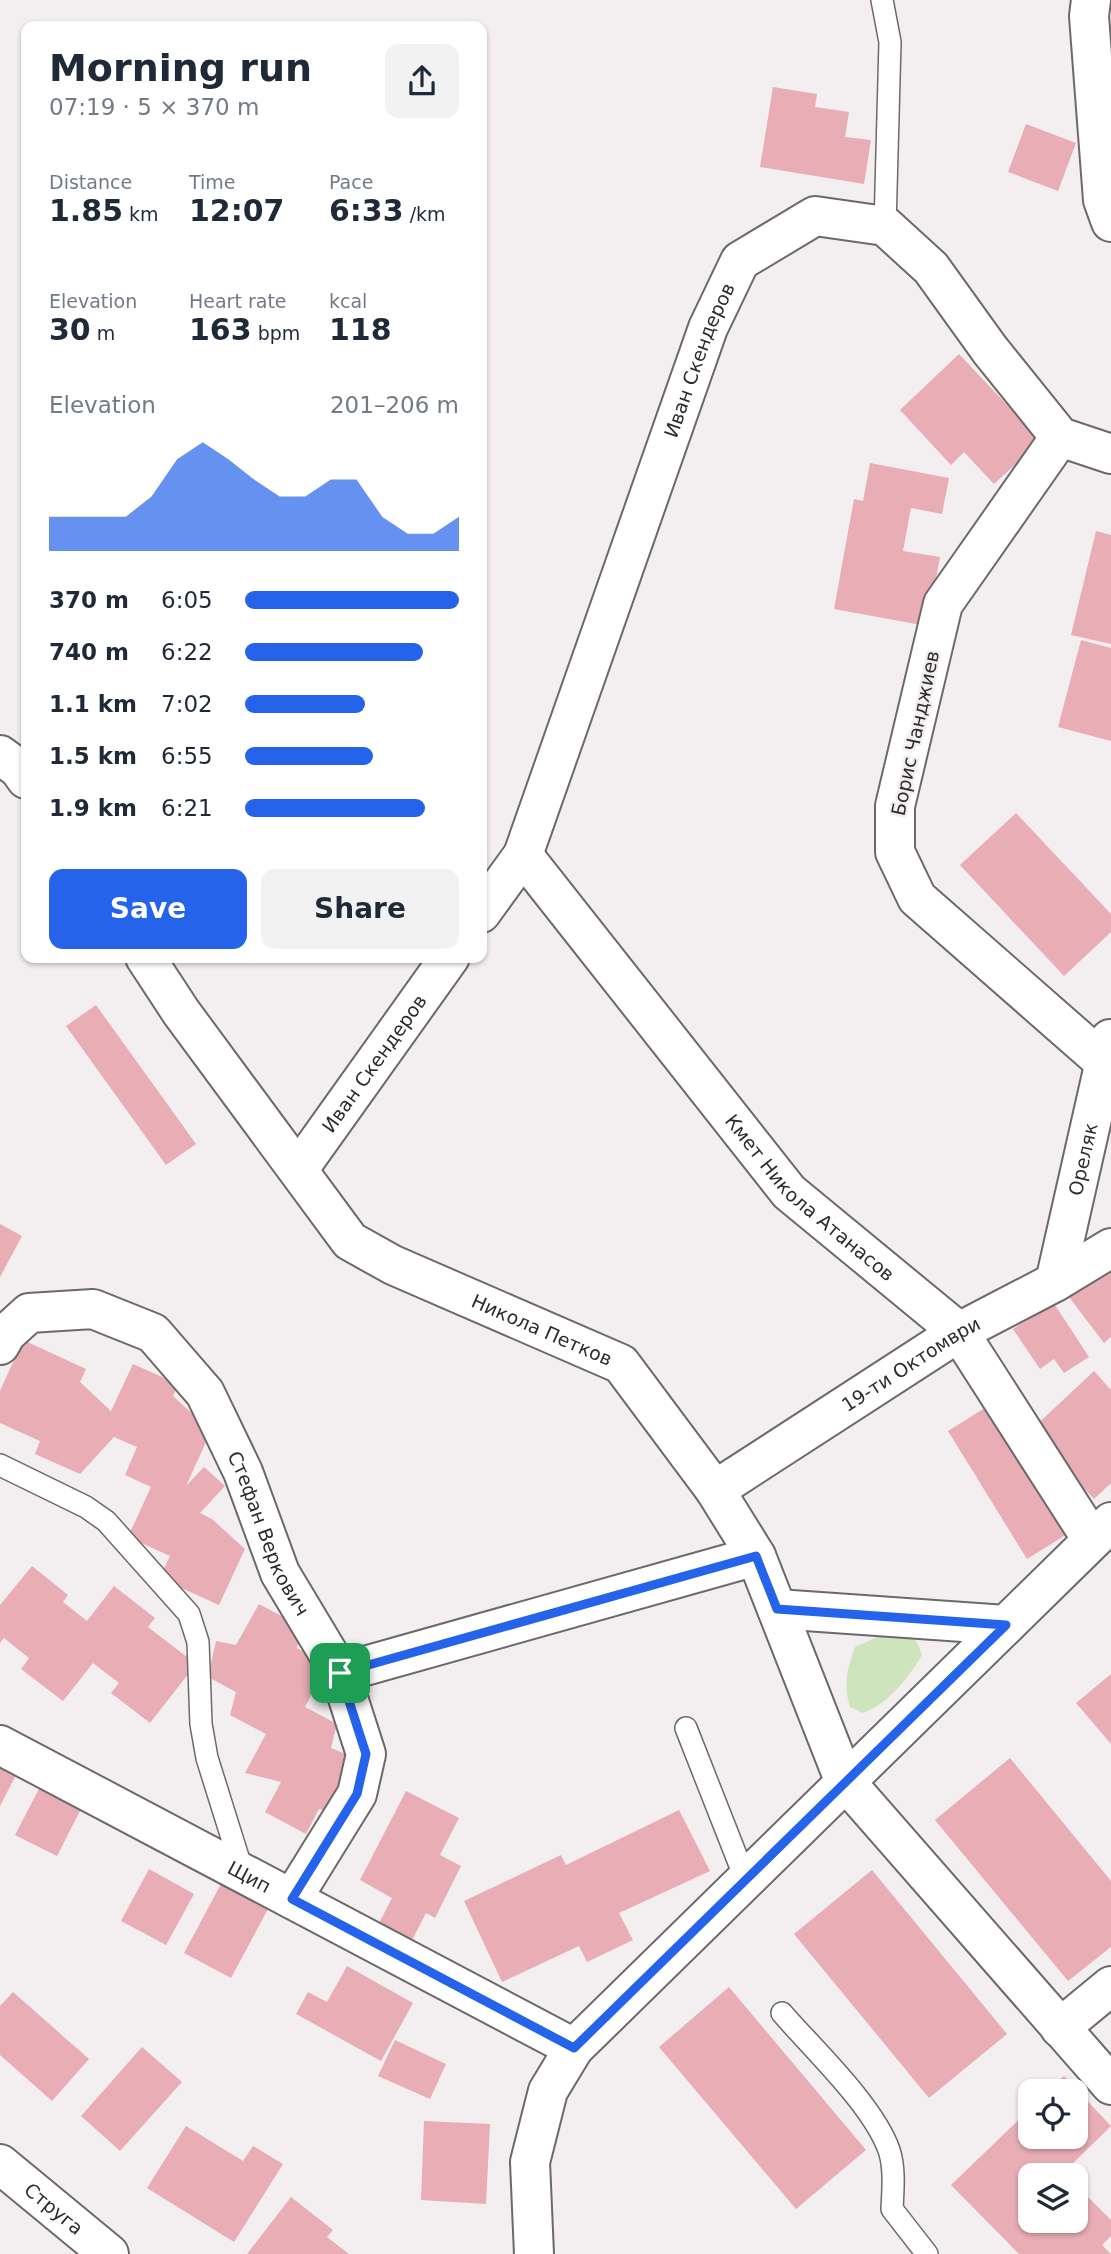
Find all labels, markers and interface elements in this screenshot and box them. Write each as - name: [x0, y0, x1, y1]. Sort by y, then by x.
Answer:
- button: share: [385, 44, 459, 118]
- text: Morning run: [49, 46, 312, 90]
- text: 07:19 · 5 × 370 m: [49, 94, 259, 120]
- text: Distance: [49, 171, 132, 193]
- text: Time: [189, 171, 236, 193]
- text: Pace: [329, 171, 373, 193]
- text: 1.85: [49, 193, 123, 228]
- text: 12:07: [189, 193, 285, 228]
- text: 6:33: [329, 193, 404, 228]
- text: km: [123, 203, 159, 225]
- text: /km: [404, 203, 446, 225]
- street label: Иван Скендеров: [659, 279, 739, 440]
- text: Elevation: [49, 290, 137, 312]
- text: Heart rate: [189, 290, 287, 312]
- text: kcal: [329, 290, 367, 312]
- text: 30: [49, 312, 91, 347]
- text: 163: [189, 312, 252, 347]
- text: 118: [329, 312, 392, 347]
- text: m: [91, 322, 115, 344]
- text: bpm: [252, 322, 300, 344]
- text: Elevation: [49, 392, 156, 418]
- text: 201–206 m: [330, 392, 459, 418]
- text: 370 m: [49, 587, 129, 613]
- text: 6:05: [161, 587, 213, 613]
- text: 740 m: [49, 639, 129, 665]
- text: 6:22: [161, 639, 213, 665]
- street label: Борис Чанджиев: [887, 648, 943, 818]
- text: 1.1 km: [49, 691, 137, 717]
- text: 7:02: [161, 691, 213, 717]
- text: 1.5 km: [49, 743, 137, 769]
- text: 6:55: [161, 743, 213, 769]
- text: 1.9 km: [49, 795, 137, 821]
- text: 6:21: [161, 795, 213, 821]
- button: Save: [49, 869, 247, 949]
- button: Share: [261, 869, 459, 949]
- street label: Иван Скендеров: [317, 990, 431, 1137]
- street label: Кмет Никола Атанасов: [721, 1110, 899, 1285]
- street label: Ореляк: [1064, 1121, 1102, 1198]
- street label: Никола Петков: [468, 1290, 616, 1370]
- street label: 19-ти Октомври: [838, 1312, 984, 1416]
- street label: Стефан Веркович: [224, 1447, 314, 1619]
- pin: [310, 1643, 370, 1703]
- icon: arrive: [321, 1654, 359, 1692]
- street label: Щип: [224, 1856, 275, 1897]
- map controls: [1018, 2079, 1088, 2233]
- button: locate: [1018, 2079, 1088, 2149]
- button: layers: [1018, 2163, 1088, 2233]
- street label: Струга: [20, 2178, 88, 2239]

